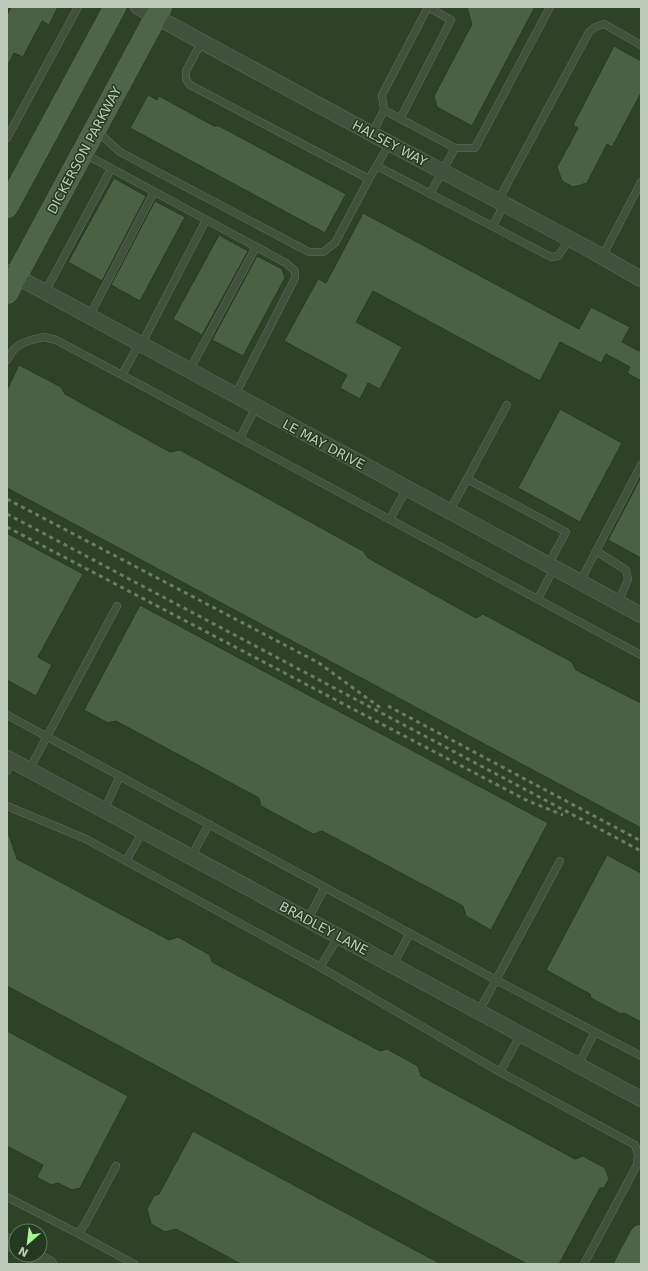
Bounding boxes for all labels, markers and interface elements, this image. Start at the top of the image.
street label: DICKERSON PARKWAY [44,84,124,216]
street label: HALSEY WAY [350,117,430,169]
street label: LE MAY DRIVE [280,417,367,472]
street label: BRADLEY LANE [277,899,371,958]
north arrow [8,1223,48,1263]
text: N [16,1243,31,1259]

